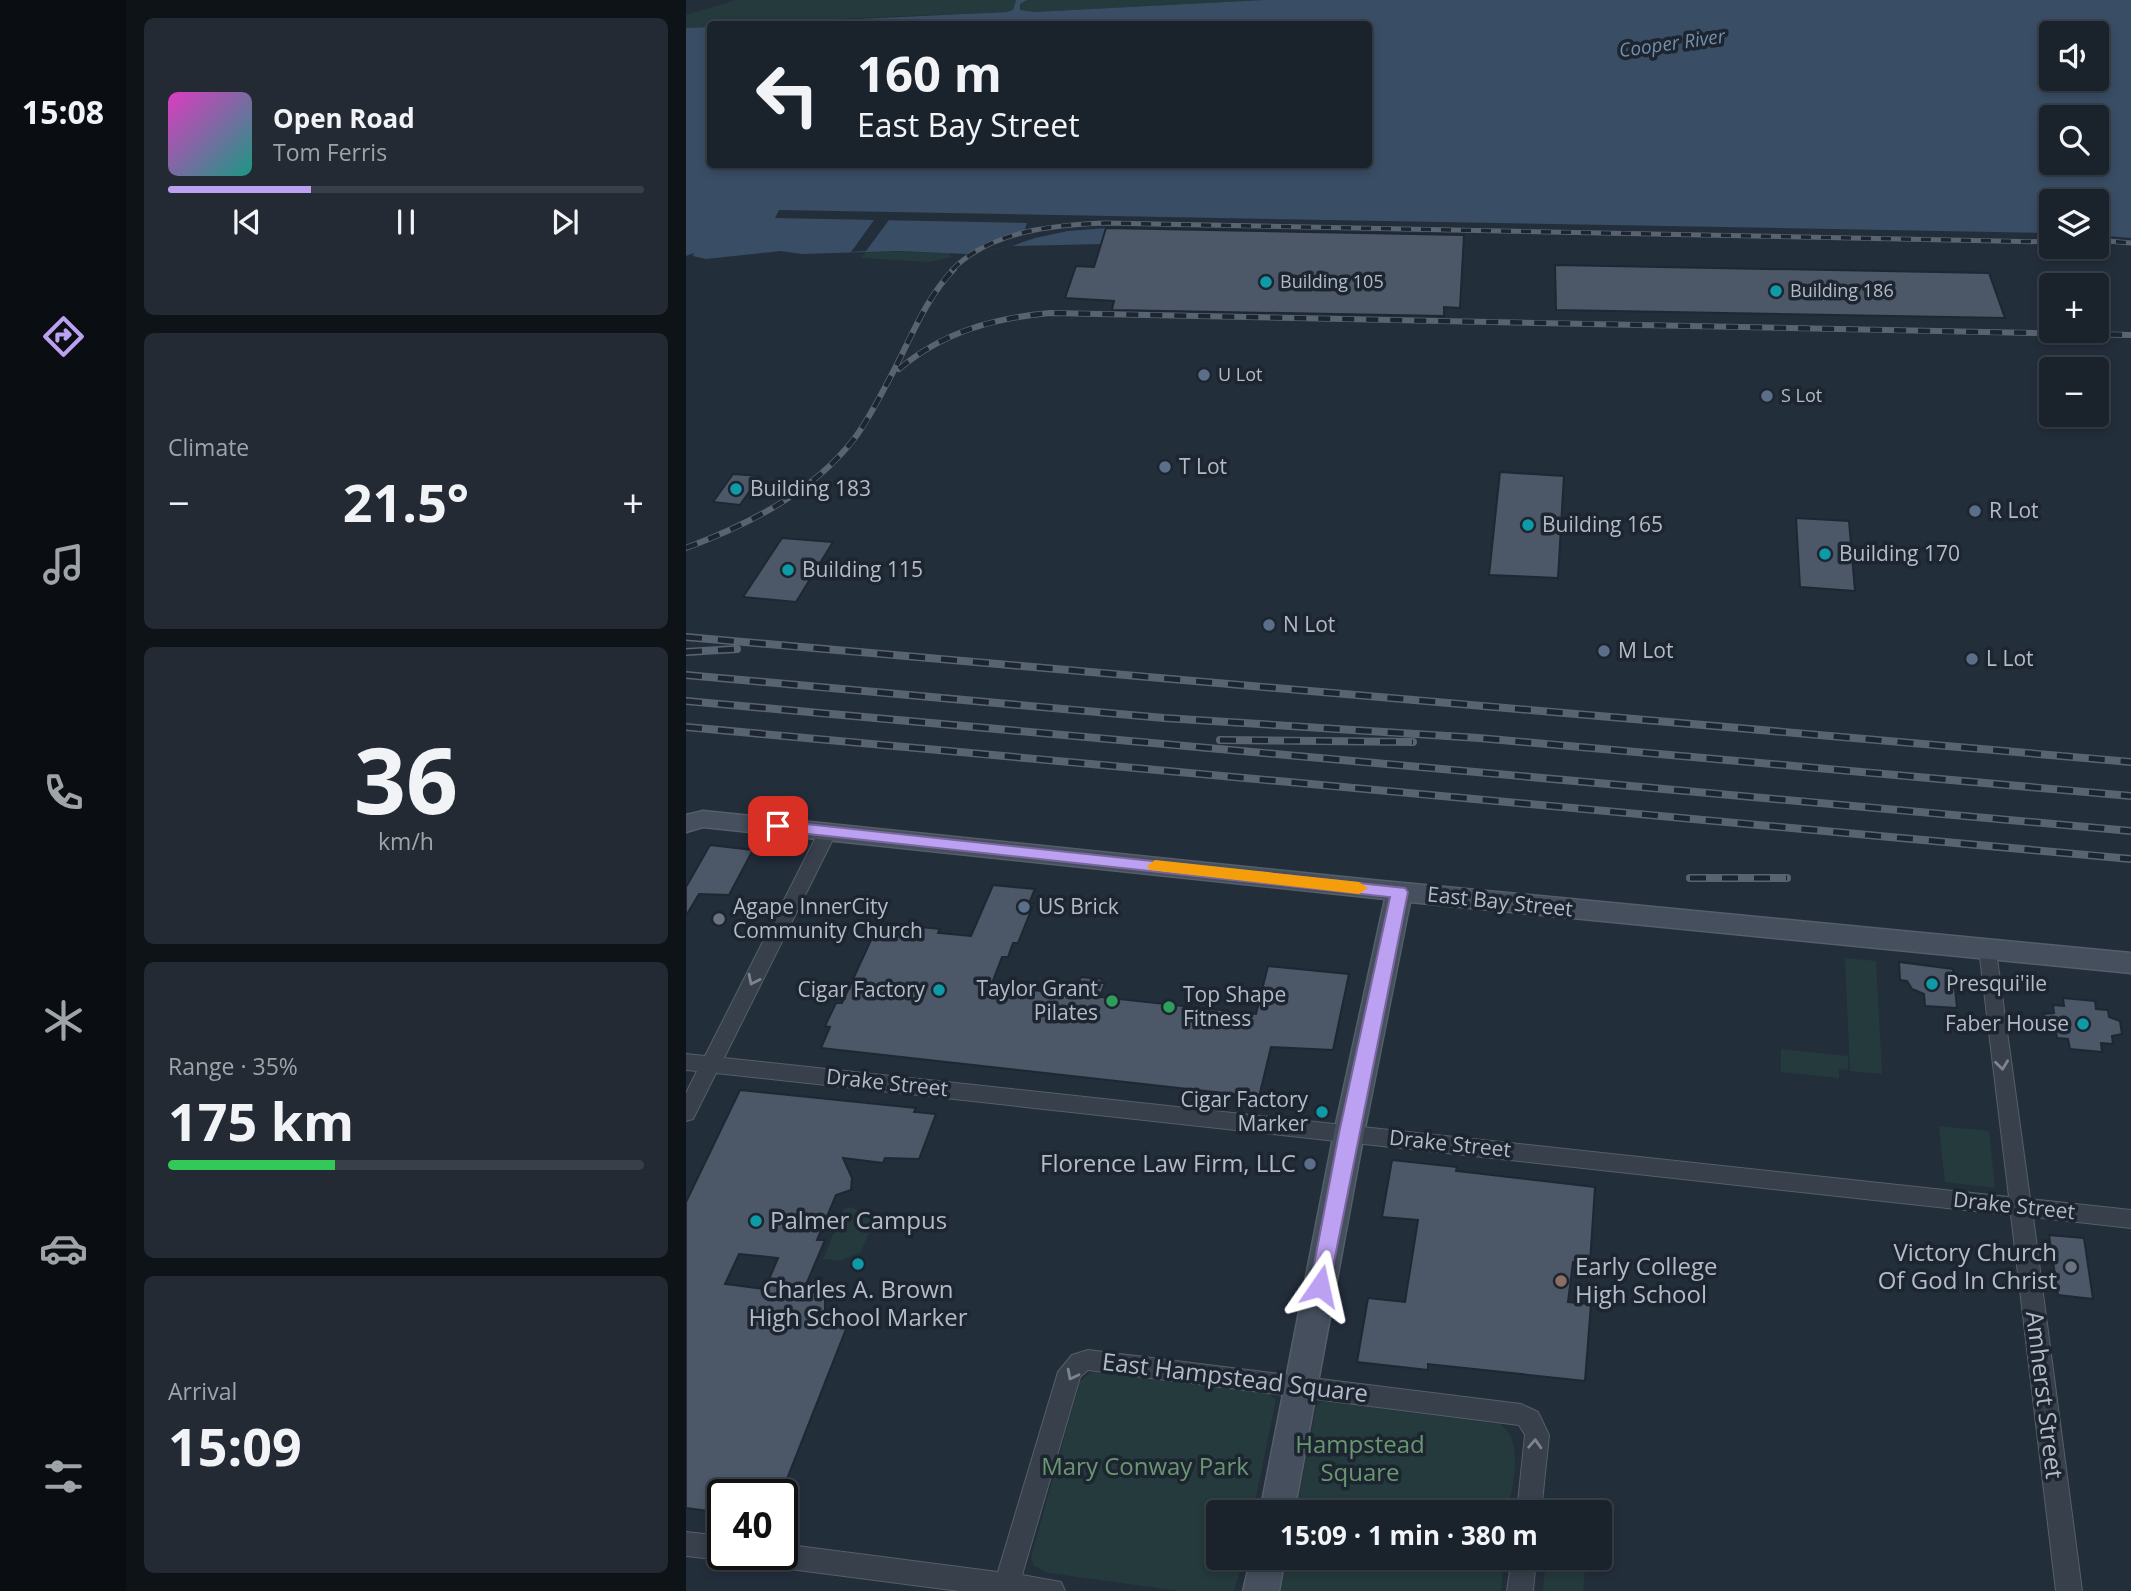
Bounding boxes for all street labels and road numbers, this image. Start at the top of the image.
street label: East Bay Street [1426,879,1574,923]
street label: Drake Street [825,1062,949,1102]
street label: Drake Street [1388,1123,1512,1163]
street label: Drake Street [1952,1185,2076,1225]
street label: Amherst Street [2019,1309,2072,1481]
street label: East Hampstead Square [1100,1344,1370,1409]

